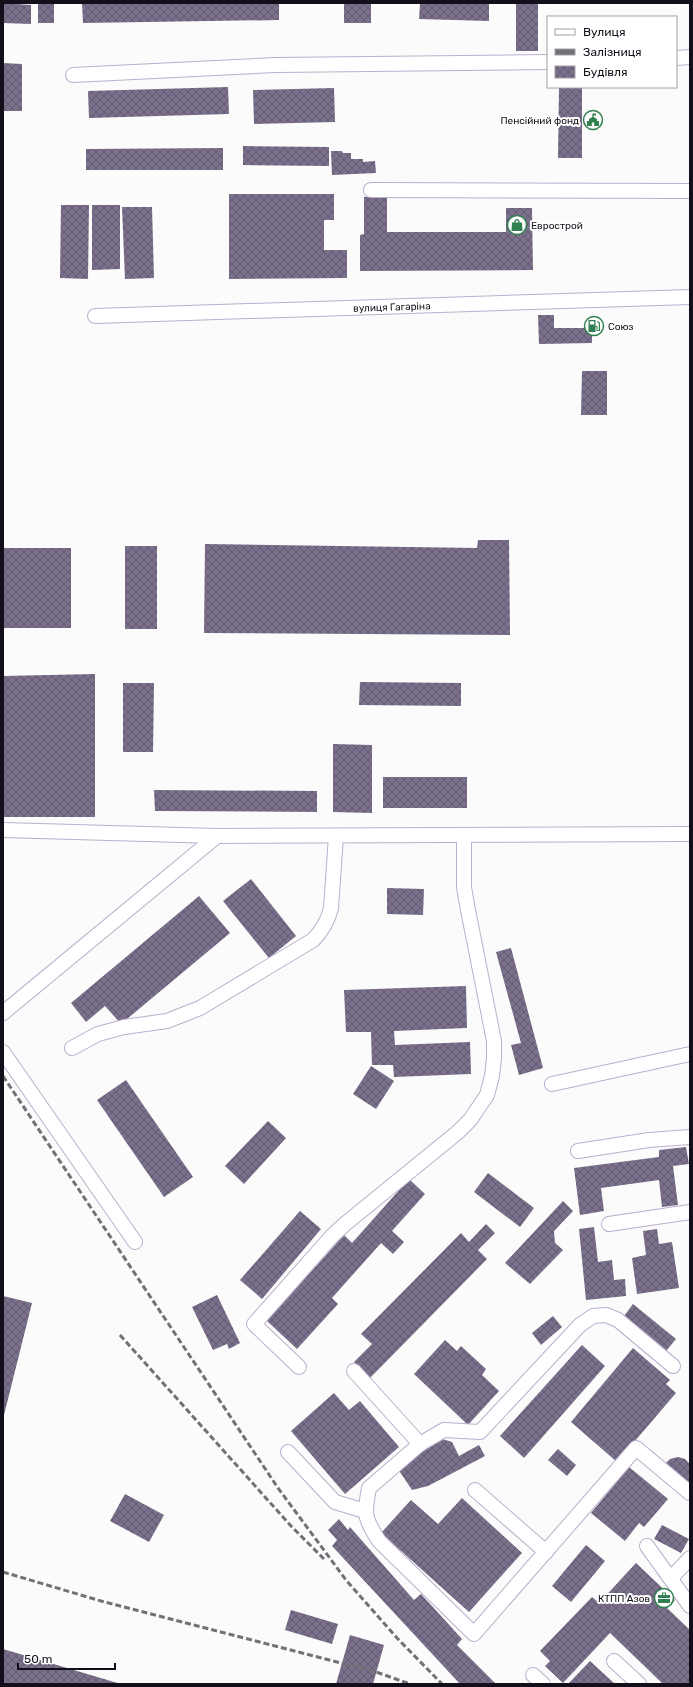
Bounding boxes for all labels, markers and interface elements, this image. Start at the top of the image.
legend [547,16,677,88]
text: Вулиця [583,25,625,39]
text: Залізниця [583,45,642,59]
text: Будівля [583,65,628,79]
public building icon: Пенсійний фонд [582,109,604,131]
place label: Пенсійний фонд [500,115,579,127]
shop icon: Еврострой [506,214,528,236]
place label: Еврострой [531,220,583,232]
street label: вулиця Гагаріна [353,300,431,315]
fuel station icon: Союз [583,315,605,337]
place label: Союз [608,321,633,333]
office icon: КТПП Азов [653,1587,675,1609]
place label: КТПП Азов [598,1593,650,1605]
scale bar [18,1645,115,1671]
text: 50 m [24,1652,52,1666]

